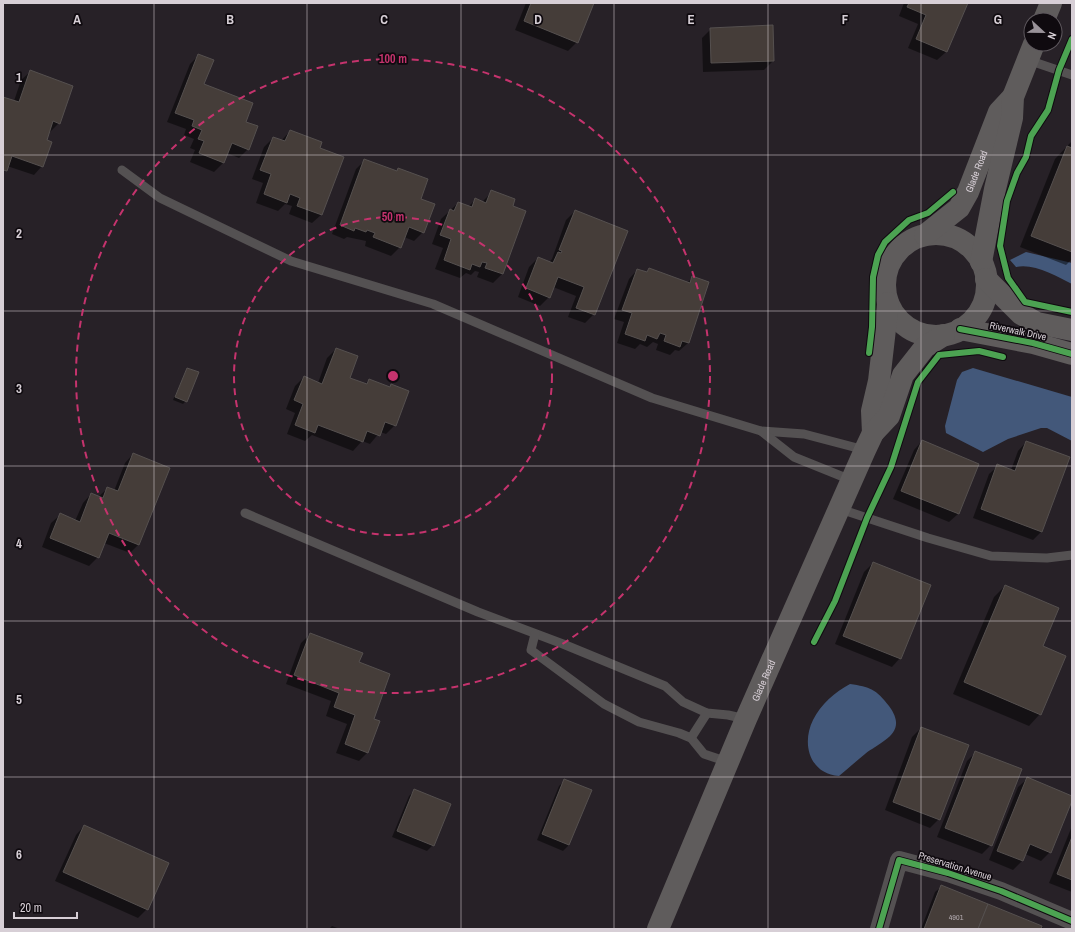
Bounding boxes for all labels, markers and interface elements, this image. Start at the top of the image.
text: A [73,11,81,28]
text: B [226,11,234,28]
text: C [380,11,388,28]
text: D [534,11,542,28]
text: E [687,11,695,28]
text: F [842,11,849,28]
text: G [994,11,1002,28]
north arrow [1023,12,1063,52]
text: N [1045,30,1060,41]
text: 100 m [379,51,407,67]
text: 1 [16,69,22,86]
street label: Glade Road [962,149,990,194]
text: 50 m [382,209,404,225]
text: 2 [16,225,22,242]
street label: Riverwalk Drive [988,319,1048,343]
centre of rings [386,369,400,383]
text: 3 [16,380,22,397]
text: 4 [16,535,22,552]
street label: Glade Road [748,658,778,703]
text: 5 [16,691,22,708]
text: 6 [16,846,22,863]
street label: Preservation Avenue [917,849,994,883]
scale bar [14,894,77,920]
text: 20 m [20,900,42,916]
house number: 4901 [949,912,964,922]

